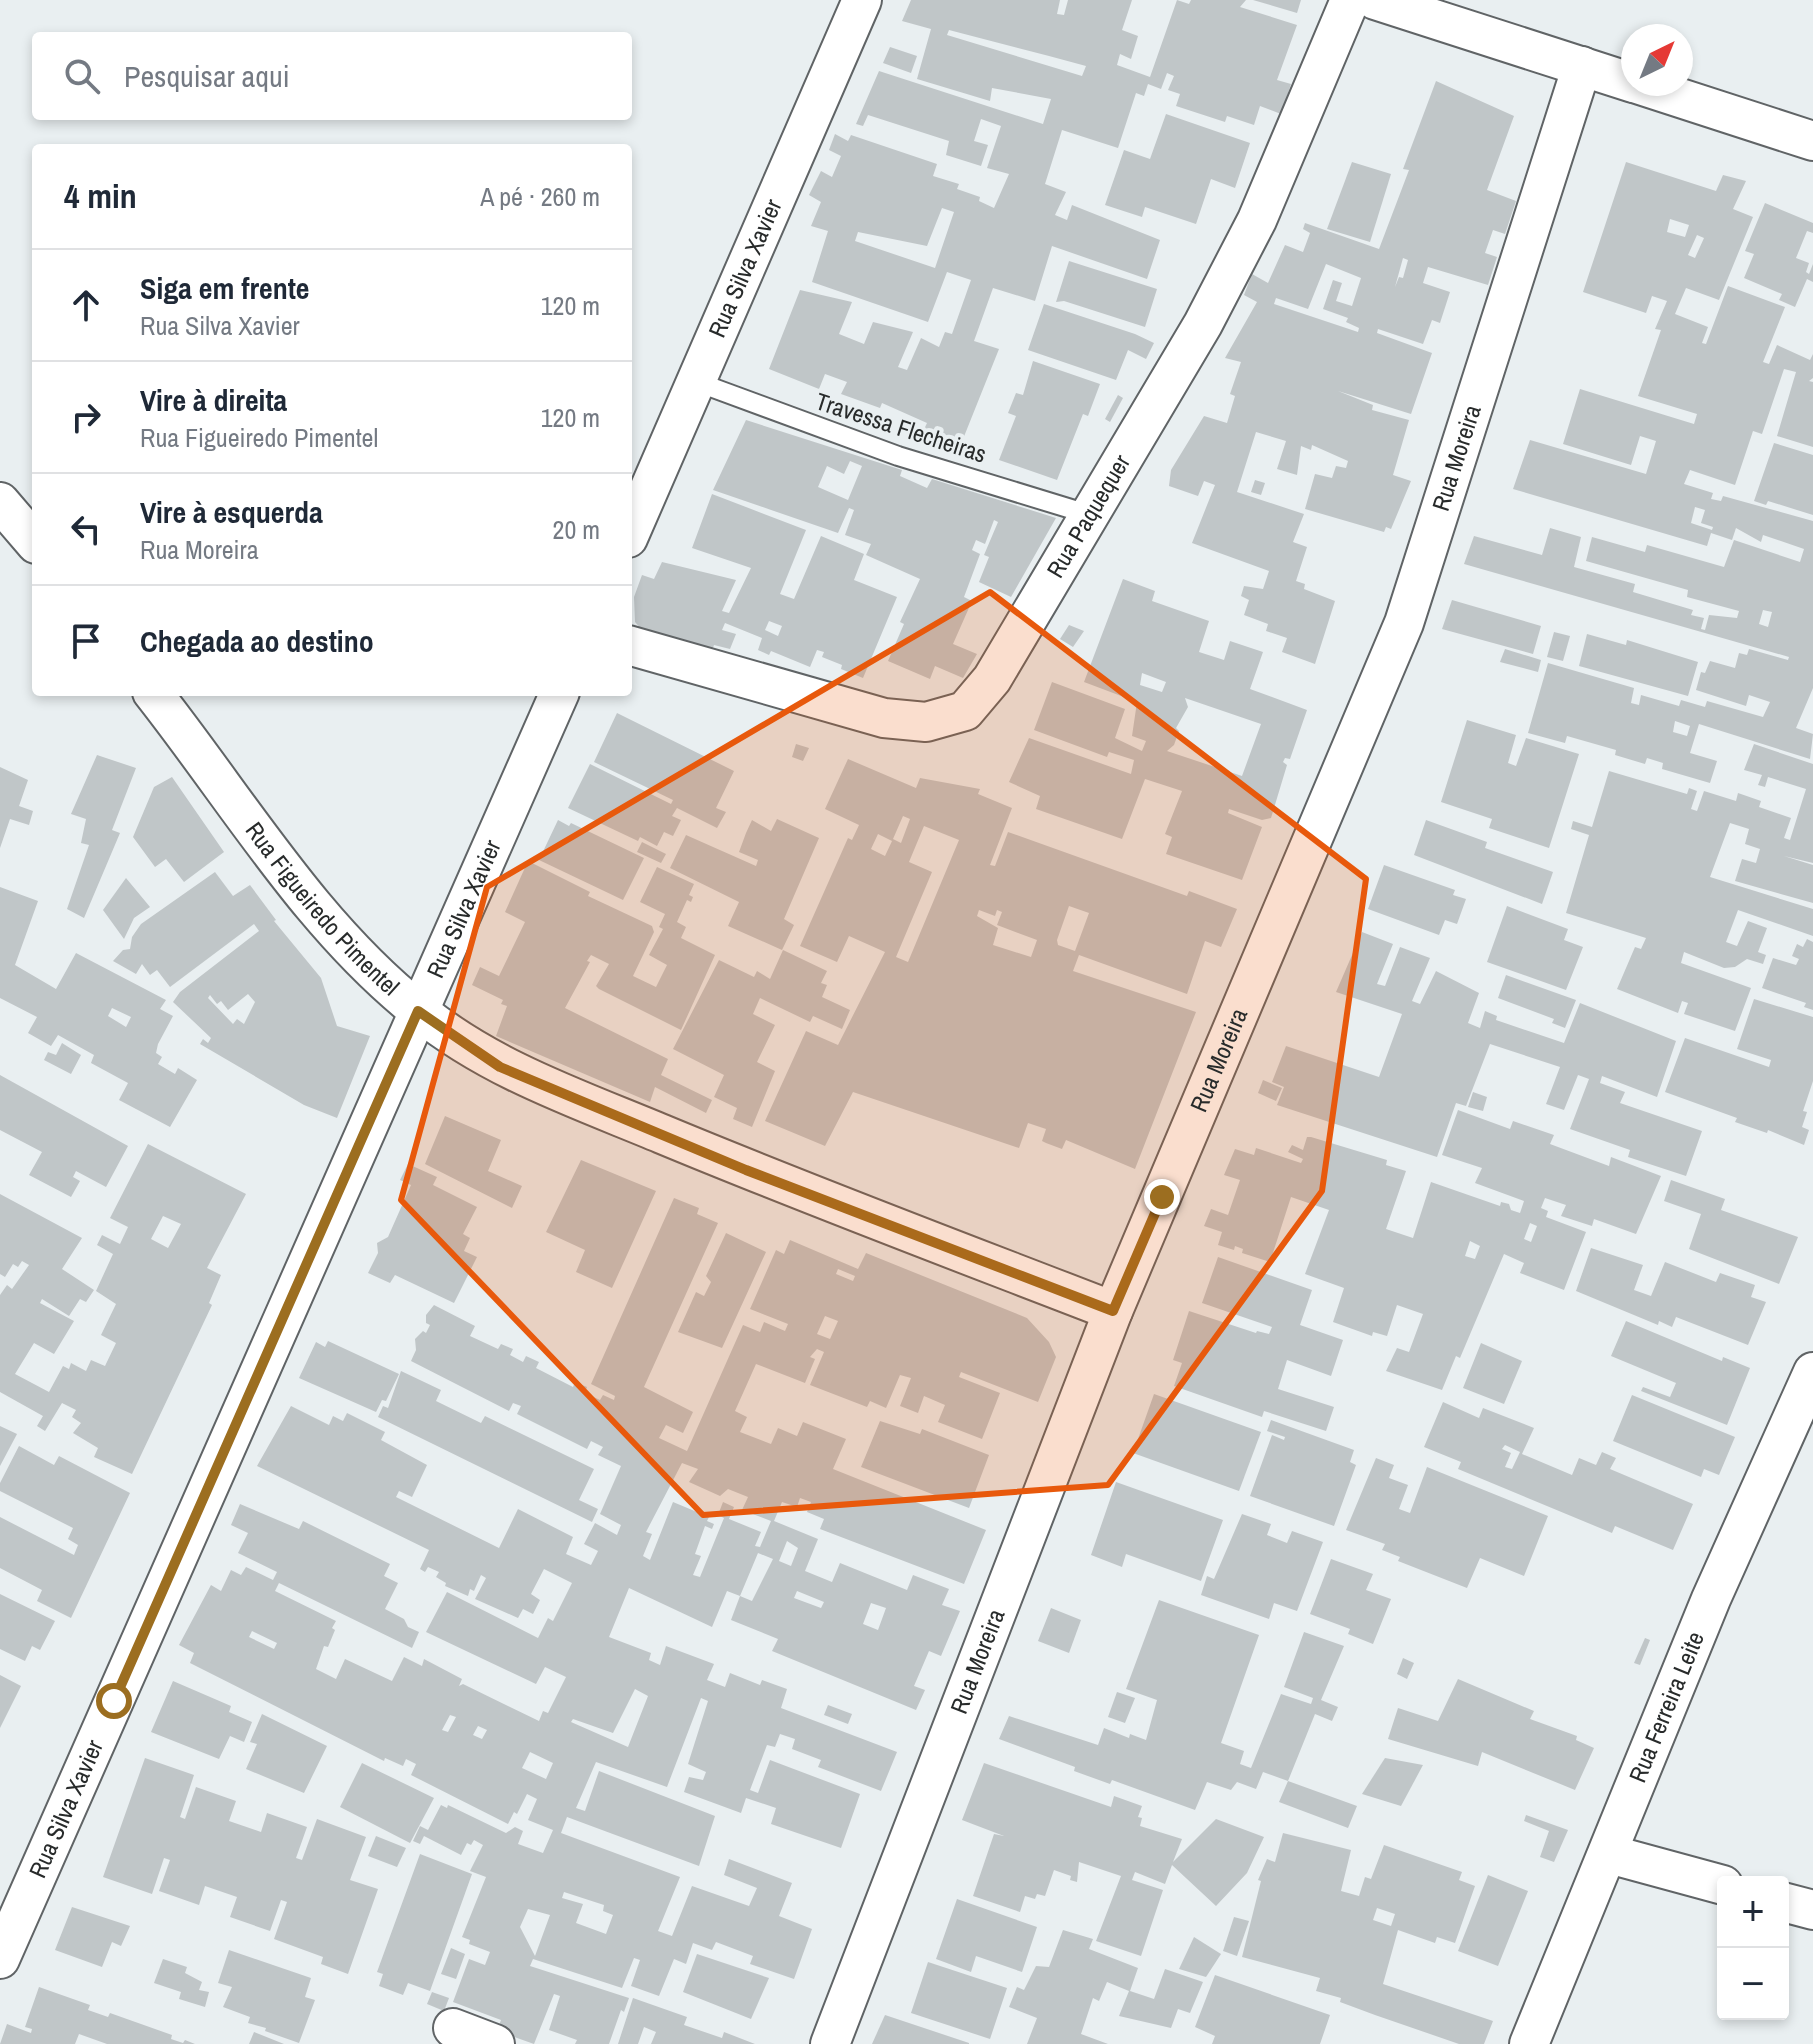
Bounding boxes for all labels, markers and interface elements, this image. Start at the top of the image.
north arrow [1621,24,1693,96]
search box [32,32,632,120]
icon: search [60,54,104,98]
text: Pesquisar aqui [124,56,289,96]
text: 4 min [64,173,137,219]
text: A pé · 260 m [480,179,600,214]
street label: Rua Silva Xavier [700,194,789,342]
text: Siga em frente [140,268,310,308]
icon: ahead [64,283,108,327]
text: 120 m [541,288,600,323]
text: Rua Silva Xavier [140,308,300,343]
text: Vire à direita [140,380,287,420]
street label: Travessa Flecheiras [812,384,991,470]
icon: right [64,395,108,439]
text: 120 m [541,400,600,435]
street label: Rua Moreira [1424,401,1488,515]
text: Rua Figueiredo Pimentel [140,420,378,455]
street label: Rua Paquequer [1039,448,1137,583]
text: Vire à esquerda [140,492,323,532]
icon: left [64,507,108,551]
text: 20 m [553,512,600,547]
text: Rua Moreira [140,532,258,567]
icon: arrive [64,619,108,663]
text: Chegada ao destino [140,621,374,661]
street label: Rua Figueiredo Pimentel [239,815,406,1002]
street label: Rua Silva Xavier [419,834,508,983]
street label: Rua Moreira [1182,1003,1254,1117]
route end [1144,1179,1180,1215]
street label: Rua Moreira [942,1604,1011,1718]
street label: Rua Ferreira Leite [1621,1627,1711,1787]
route start [96,1683,132,1719]
street label: Rua Silva Xavier [21,1734,110,1883]
map controls [1717,1876,1789,2020]
button: + [1717,1876,1789,1948]
button: − [1717,1948,1789,2020]

